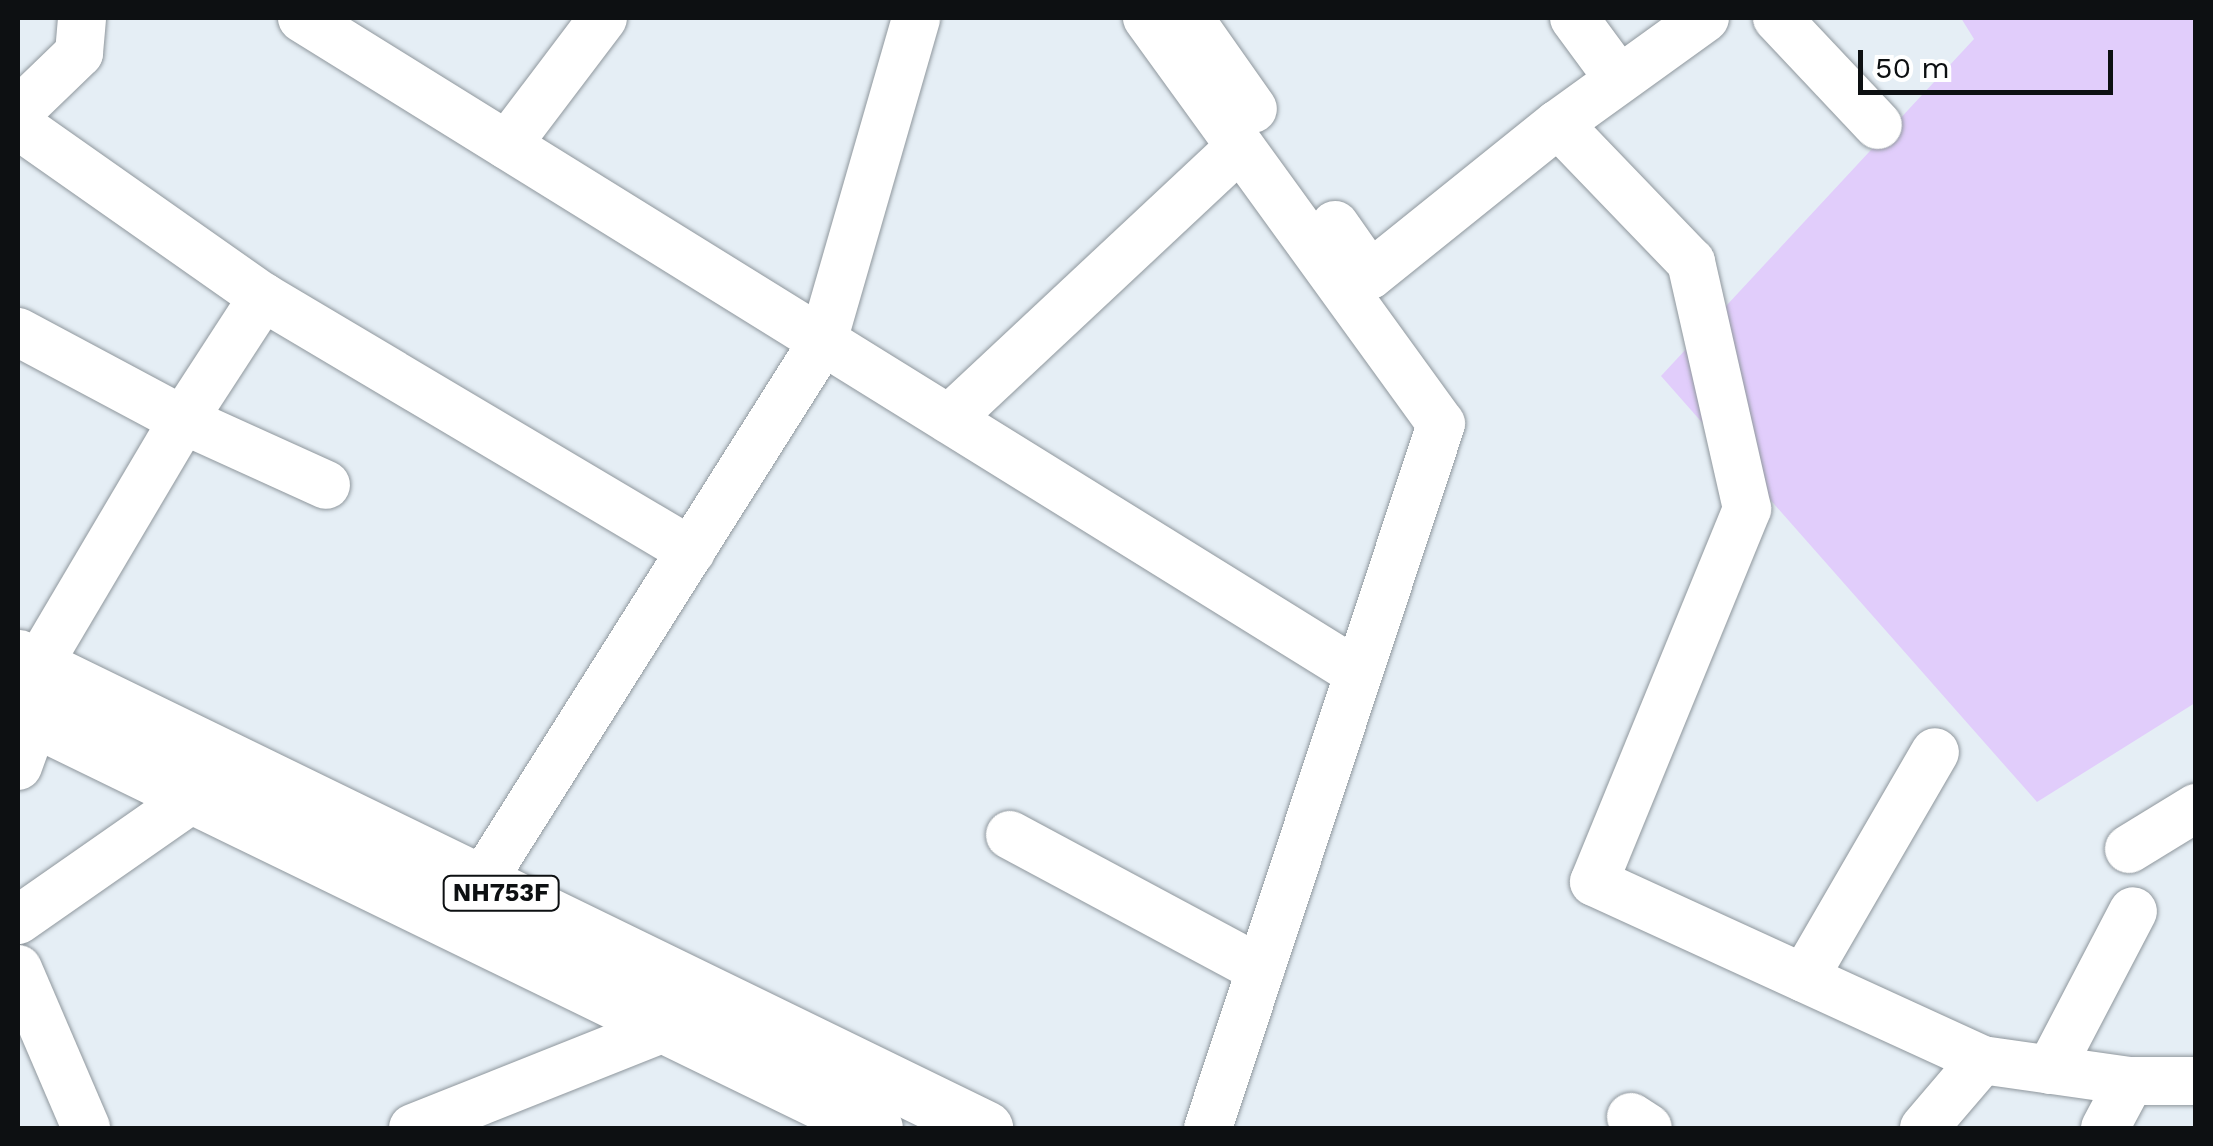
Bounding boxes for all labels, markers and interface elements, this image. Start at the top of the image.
scale bar [1863,30,2118,92]
text: 50 m [1875,50,1950,85]
road number: NH753F [441,873,561,913]

